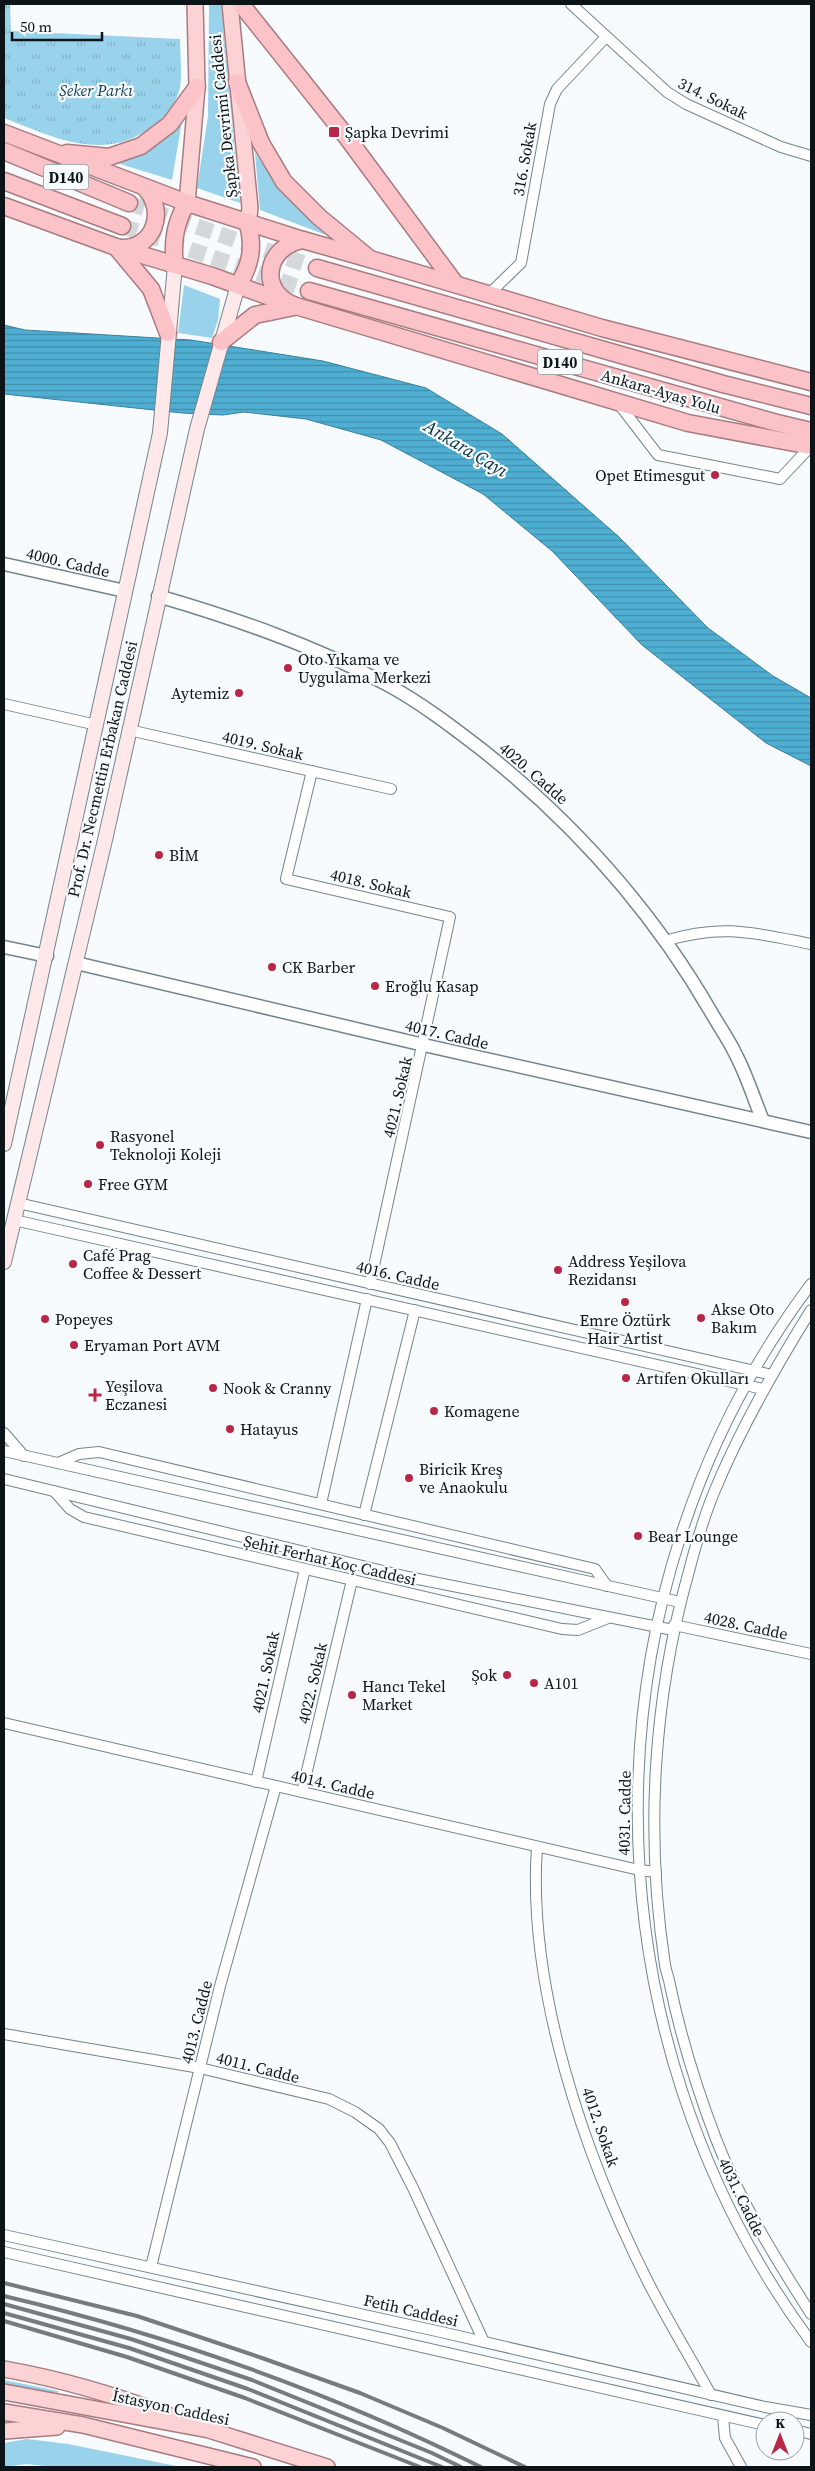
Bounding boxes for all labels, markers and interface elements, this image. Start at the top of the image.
scale bar [12,10,102,42]
text: 50 m [20,16,52,37]
street label: Şapka Devrimi Caddesi [203,33,243,199]
street label: 314. Sokak [674,72,752,124]
park label: Şeker Parkı [59,79,133,101]
street label: 316. Sokak [507,120,541,198]
place label: Şapka Devrimi [345,121,449,143]
marker: Şapka Devrimi [327,125,341,139]
road number: D140 [44,164,88,190]
road number: D140 [538,350,582,374]
street label: Ankara-Ayaş Yolu [599,363,723,419]
water label: Ankara Çayı [419,413,513,483]
place label: Opet Etimesgut [595,464,706,486]
marker: Opet Etimesgut [709,469,721,481]
street label: 4000. Cadde [24,542,112,582]
street label: Prof. Dr. Necmettin Erbakan Caddesi [62,638,142,899]
place label: Oto Yıkama ve Uygulama Merkezi [298,648,431,688]
marker: Oto Yıkama ve Uygulama Merkezi [282,662,294,674]
place label: Aytemiz [171,682,229,704]
marker: Aytemiz [233,687,245,699]
street label: 4019. Sokak [220,725,306,765]
street label: 4020. Cadde [495,737,573,809]
place label: BİM [169,844,199,866]
marker: BİM [153,849,165,861]
street label: 4018. Sokak [328,863,414,903]
place label: CK Barber [282,956,356,978]
marker: CK Barber [266,961,278,973]
place label: Eroğlu Kasap [385,975,479,997]
marker: Eroğlu Kasap [369,980,381,992]
street label: 4017. Cadde [403,1014,491,1054]
street label: 4021. Sokak [377,1054,417,1140]
place label: Rasyonel Teknoloji Koleji [110,1125,221,1165]
marker: Rasyonel Teknoloji Koleji [94,1139,106,1151]
place label: Free GYM [98,1173,168,1195]
marker: Free GYM [82,1178,94,1190]
place label: Café Prag Coffee & Dessert [83,1244,202,1284]
place label: Address Yeşilova Rezidansı [568,1250,687,1290]
street label: 4016. Cadde [354,1255,442,1295]
marker: Café Prag Coffee & Dessert [67,1258,79,1270]
marker: Address Yeşilova Rezidansı [552,1264,564,1276]
marker: Emre Öztürk Hair Artist [619,1296,631,1308]
place label: Akse Oto Bakım [711,1298,775,1338]
place label: Popeyes [55,1308,113,1330]
place label: Emre Öztürk Hair Artist [579,1309,671,1349]
marker: Akse Oto Bakım [695,1312,707,1324]
marker: Popeyes [39,1313,51,1325]
place label: Eryaman Port AVM [84,1334,220,1356]
marker: Eryaman Port AVM [68,1339,80,1351]
place label: Artıfen Okulları [636,1367,749,1389]
marker: Artıfen Okulları [620,1372,632,1384]
place label: Yeşilova Eczanesi [105,1375,168,1415]
place label: Nook & Cranny [223,1377,332,1399]
marker: Nook & Cranny [207,1382,219,1394]
marker: Yeşilova Eczanesi [89,1389,101,1401]
place label: Komagene [444,1400,520,1422]
marker: Komagene [428,1405,440,1417]
place label: Hatayus [240,1418,298,1440]
marker: Hatayus [224,1423,236,1435]
place label: Biricik Kreş ve Anaokulu [419,1458,508,1498]
marker: Biricik Kreş ve Anaokulu [403,1472,415,1484]
place label: Bear Lounge [648,1525,738,1547]
street label: Şehit Ferhat Koç Caddesi [242,1529,419,1591]
marker: Bear Lounge [632,1530,644,1542]
street label: 4028. Cadde [702,1605,790,1645]
street label: 4021. Sokak [246,1629,284,1715]
street label: 4022. Sokak [292,1640,332,1726]
place label: Şok [471,1664,497,1686]
marker: Şok [501,1669,513,1681]
place label: A101 [544,1672,579,1694]
place label: Hancı Tekel Market [362,1675,446,1715]
marker: A101 [528,1677,540,1689]
marker: Hancı Tekel Market [346,1689,358,1701]
street label: 4014. Cadde [289,1764,377,1804]
street label: 4031. Cadde [612,1770,636,1856]
street label: 4013. Cadde [175,1978,217,2066]
street label: 4011. Cadde [214,2046,302,2088]
street label: 4012. Sokak [577,2084,625,2170]
street label: 4031. Cadde [713,2154,771,2240]
street label: Fetih Caddesi [362,2288,461,2332]
street label: İstasyon Caddesi [110,2384,232,2430]
north arrow [755,2411,805,2461]
text: K [775,2413,785,2433]

